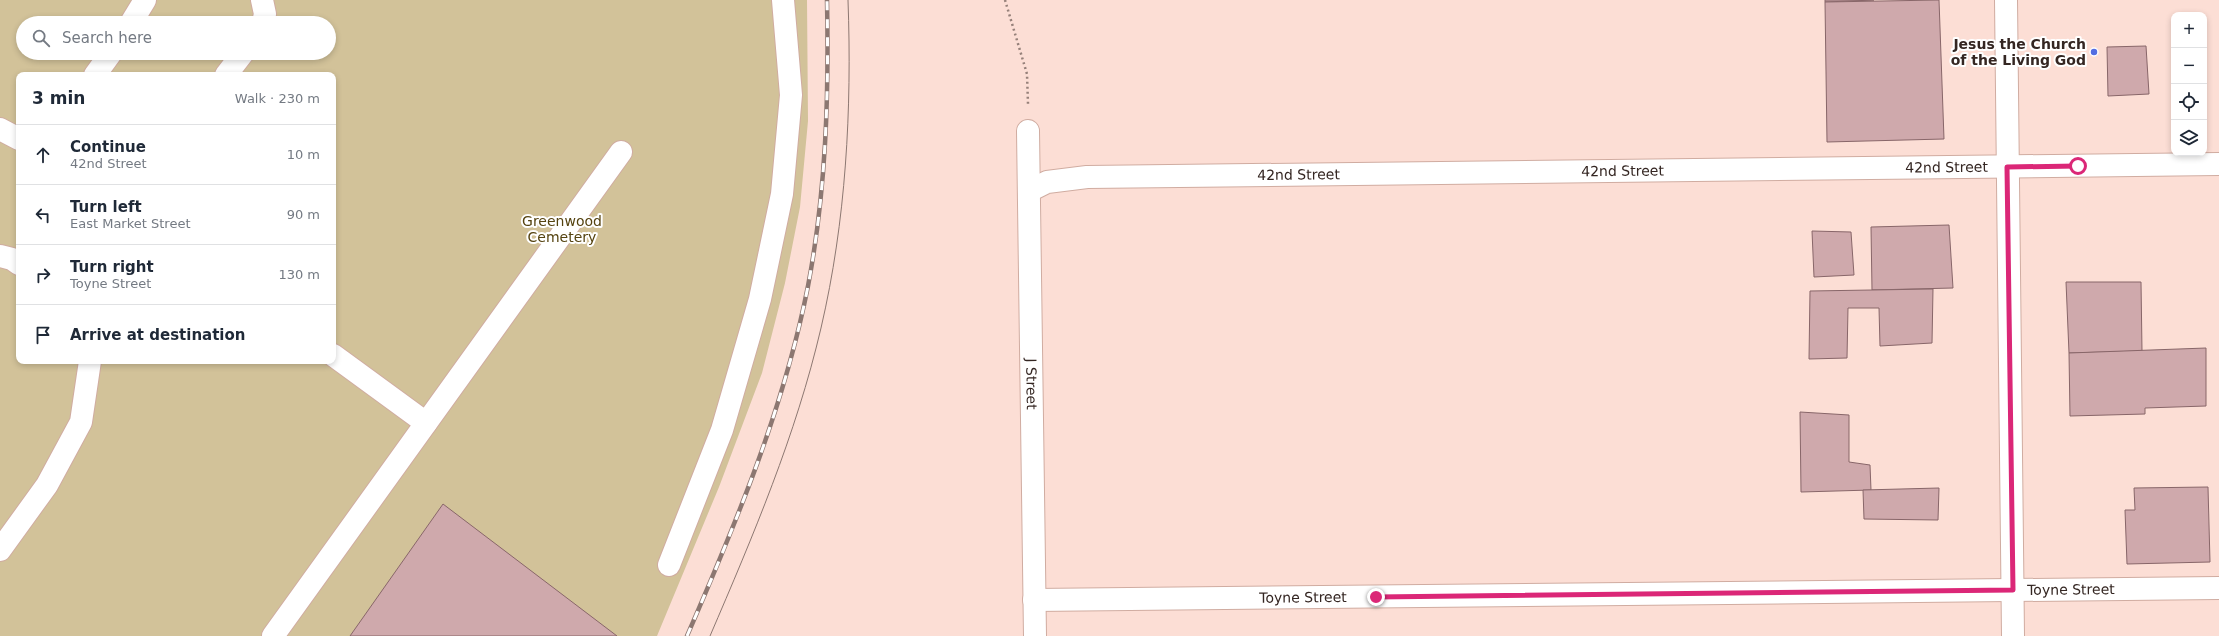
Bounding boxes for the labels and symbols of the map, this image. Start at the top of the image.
place label: Jesus the Church of the Living God [1951,36,2086,68]
marker: Jesus the Church of the Living God [2089,47,2099,57]
route start [2069,157,2087,175]
street label: 42nd Street [1905,159,1988,176]
street label: 42nd Street [1581,162,1664,179]
street label: 42nd Street [1257,166,1340,183]
park label: Greenwood Cemetery [522,213,602,245]
street label: J Street [1023,357,1040,410]
street label: Toyne Street [2026,581,2115,598]
route end [1367,588,1385,606]
street label: Toyne Street [1258,589,1347,606]

